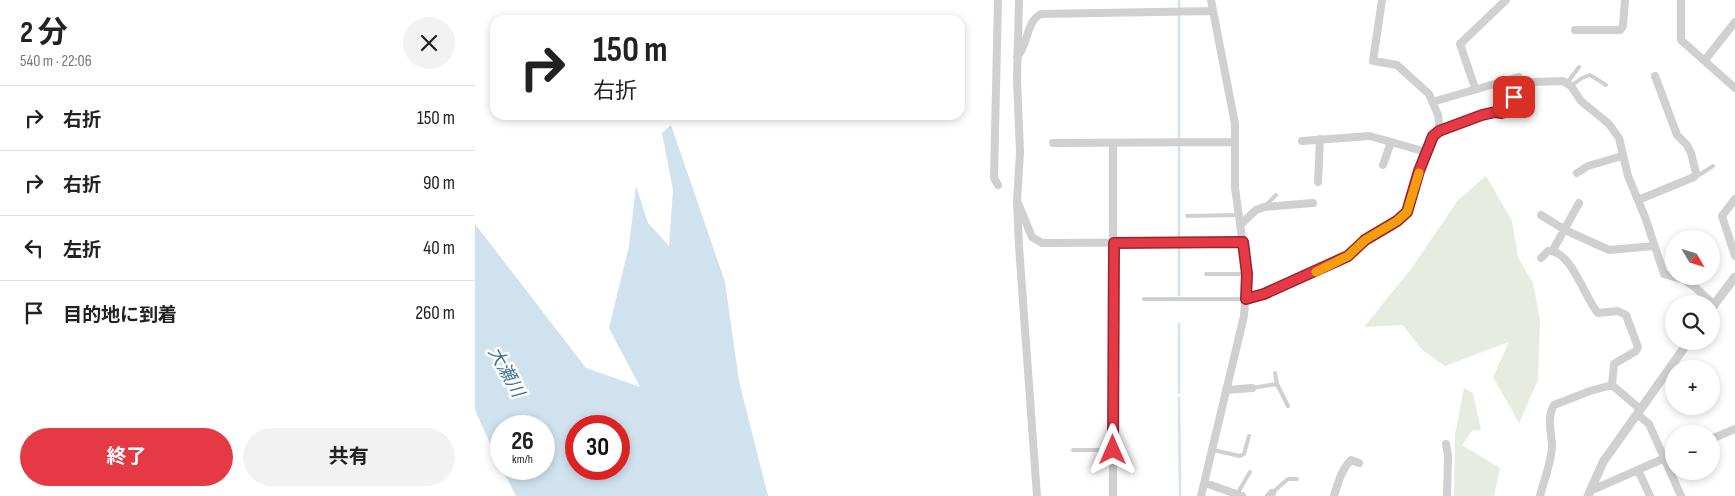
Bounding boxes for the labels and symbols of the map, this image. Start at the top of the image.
pin [1493,76,1535,118]
north arrow [1665,230,1720,285]
water label: 大瀬川 [484,343,529,402]
speed limit sign: 30 [565,415,630,480]
position arrow [1086,423,1138,475]

